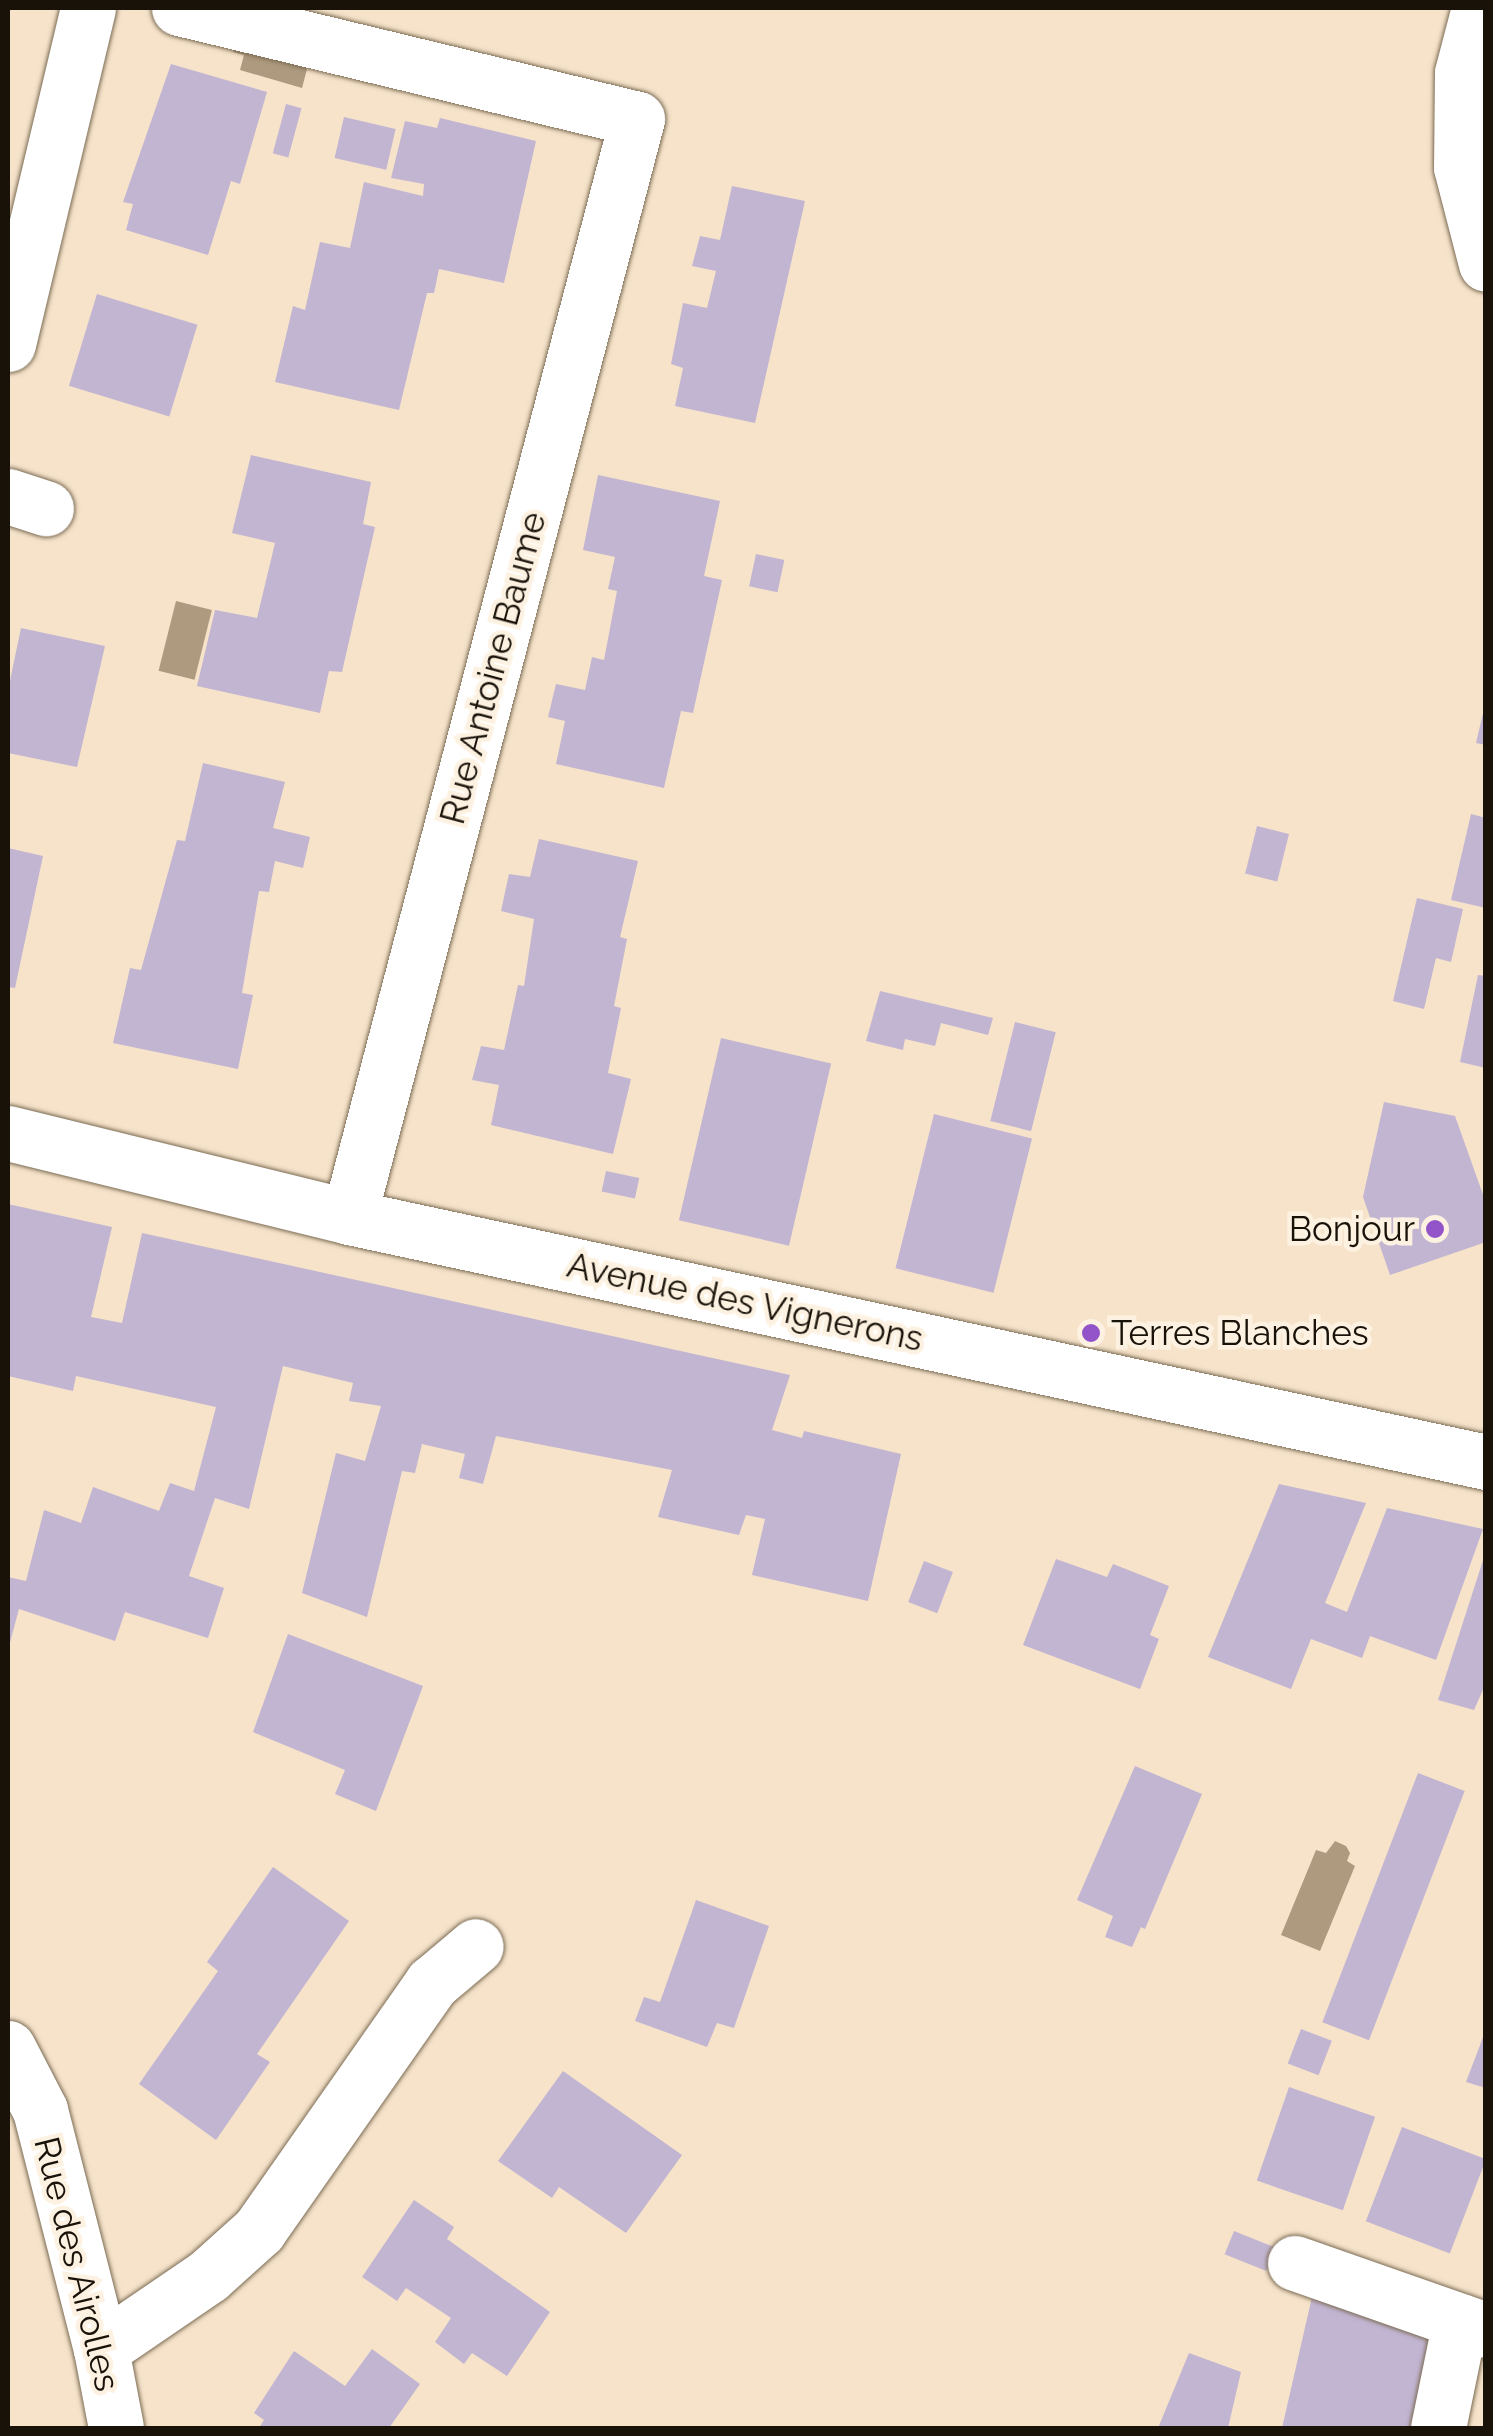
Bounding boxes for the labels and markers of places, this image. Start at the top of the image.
place label: Bonjour [1289,1208,1415,1250]
marker: Bonjour [1424,1218,1446,1240]
place label: Terres Blanches [1111,1312,1369,1354]
marker: Terres Blanches [1080,1322,1102,1344]

